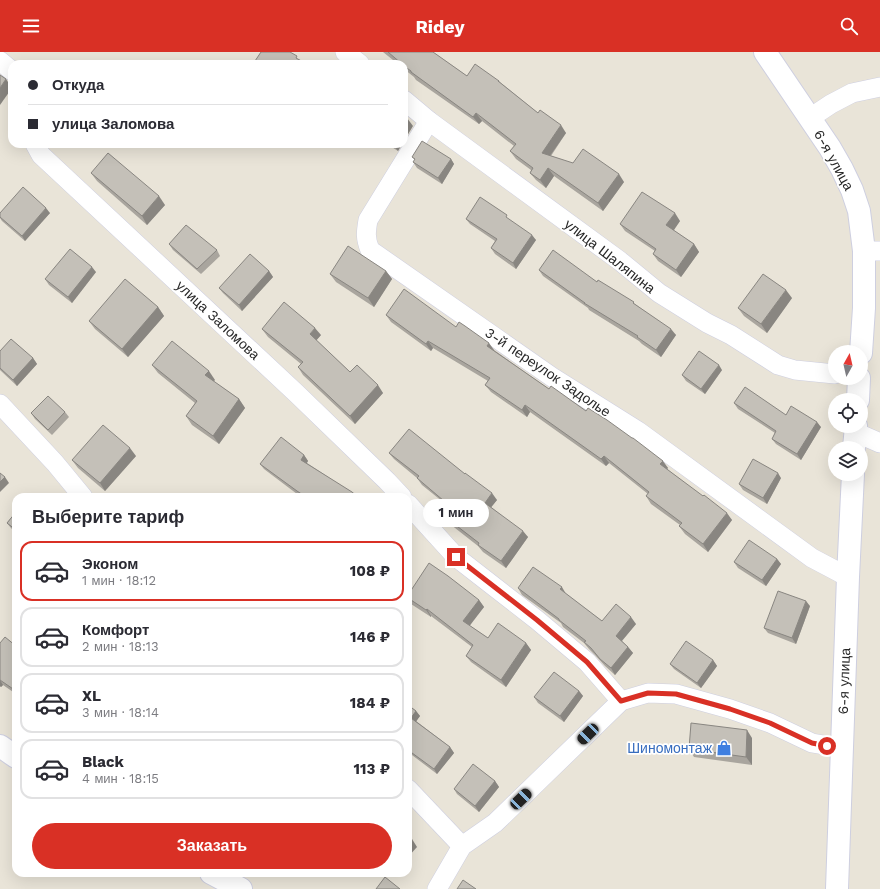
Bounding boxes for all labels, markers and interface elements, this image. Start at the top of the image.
icon: menu [20,15,42,37]
icon: search [838,15,860,37]
text: Ridey [415,16,465,37]
text: Откуда [52,76,104,94]
text: улица Заломова [52,115,174,133]
street label: 6-я улица [811,127,857,193]
street label: улица Шаляпина [562,216,659,296]
street label: улица Заломова [173,277,263,363]
street label: 3-й переулок Задолье [482,324,614,420]
north arrow [828,345,868,385]
map controls [828,345,868,481]
button: locate [828,393,868,433]
button: layers [828,441,868,481]
callout: 1 мин [423,499,489,527]
text: 1 мин [439,505,473,520]
text: Выберите тариф [32,506,184,527]
route end [447,548,465,566]
icon: car [34,553,70,589]
text: Эконом [82,555,138,573]
text: 108 ₽ [350,562,390,580]
text: 1 мин · 18:12 [82,573,156,588]
icon: car [34,619,70,655]
text: Комфорт [82,621,149,639]
text: 146 ₽ [350,628,390,646]
text: 2 мин · 18:13 [82,639,159,654]
street label: 6-я улица [835,647,853,715]
icon: car [34,685,70,721]
text: XL [82,687,101,705]
text: 184 ₽ [350,694,390,712]
text: 3 мин · 18:14 [82,705,159,720]
car [575,721,601,747]
route start [818,737,836,755]
shop icon: Шиномонтаж [715,739,733,757]
place label: Шиномонтаж [627,740,713,756]
icon: car [34,751,70,787]
text: Black [82,753,124,771]
text: 113 ₽ [354,760,390,778]
text: 4 мин · 18:15 [82,771,159,786]
car [508,786,534,812]
button: Заказать [32,823,392,869]

